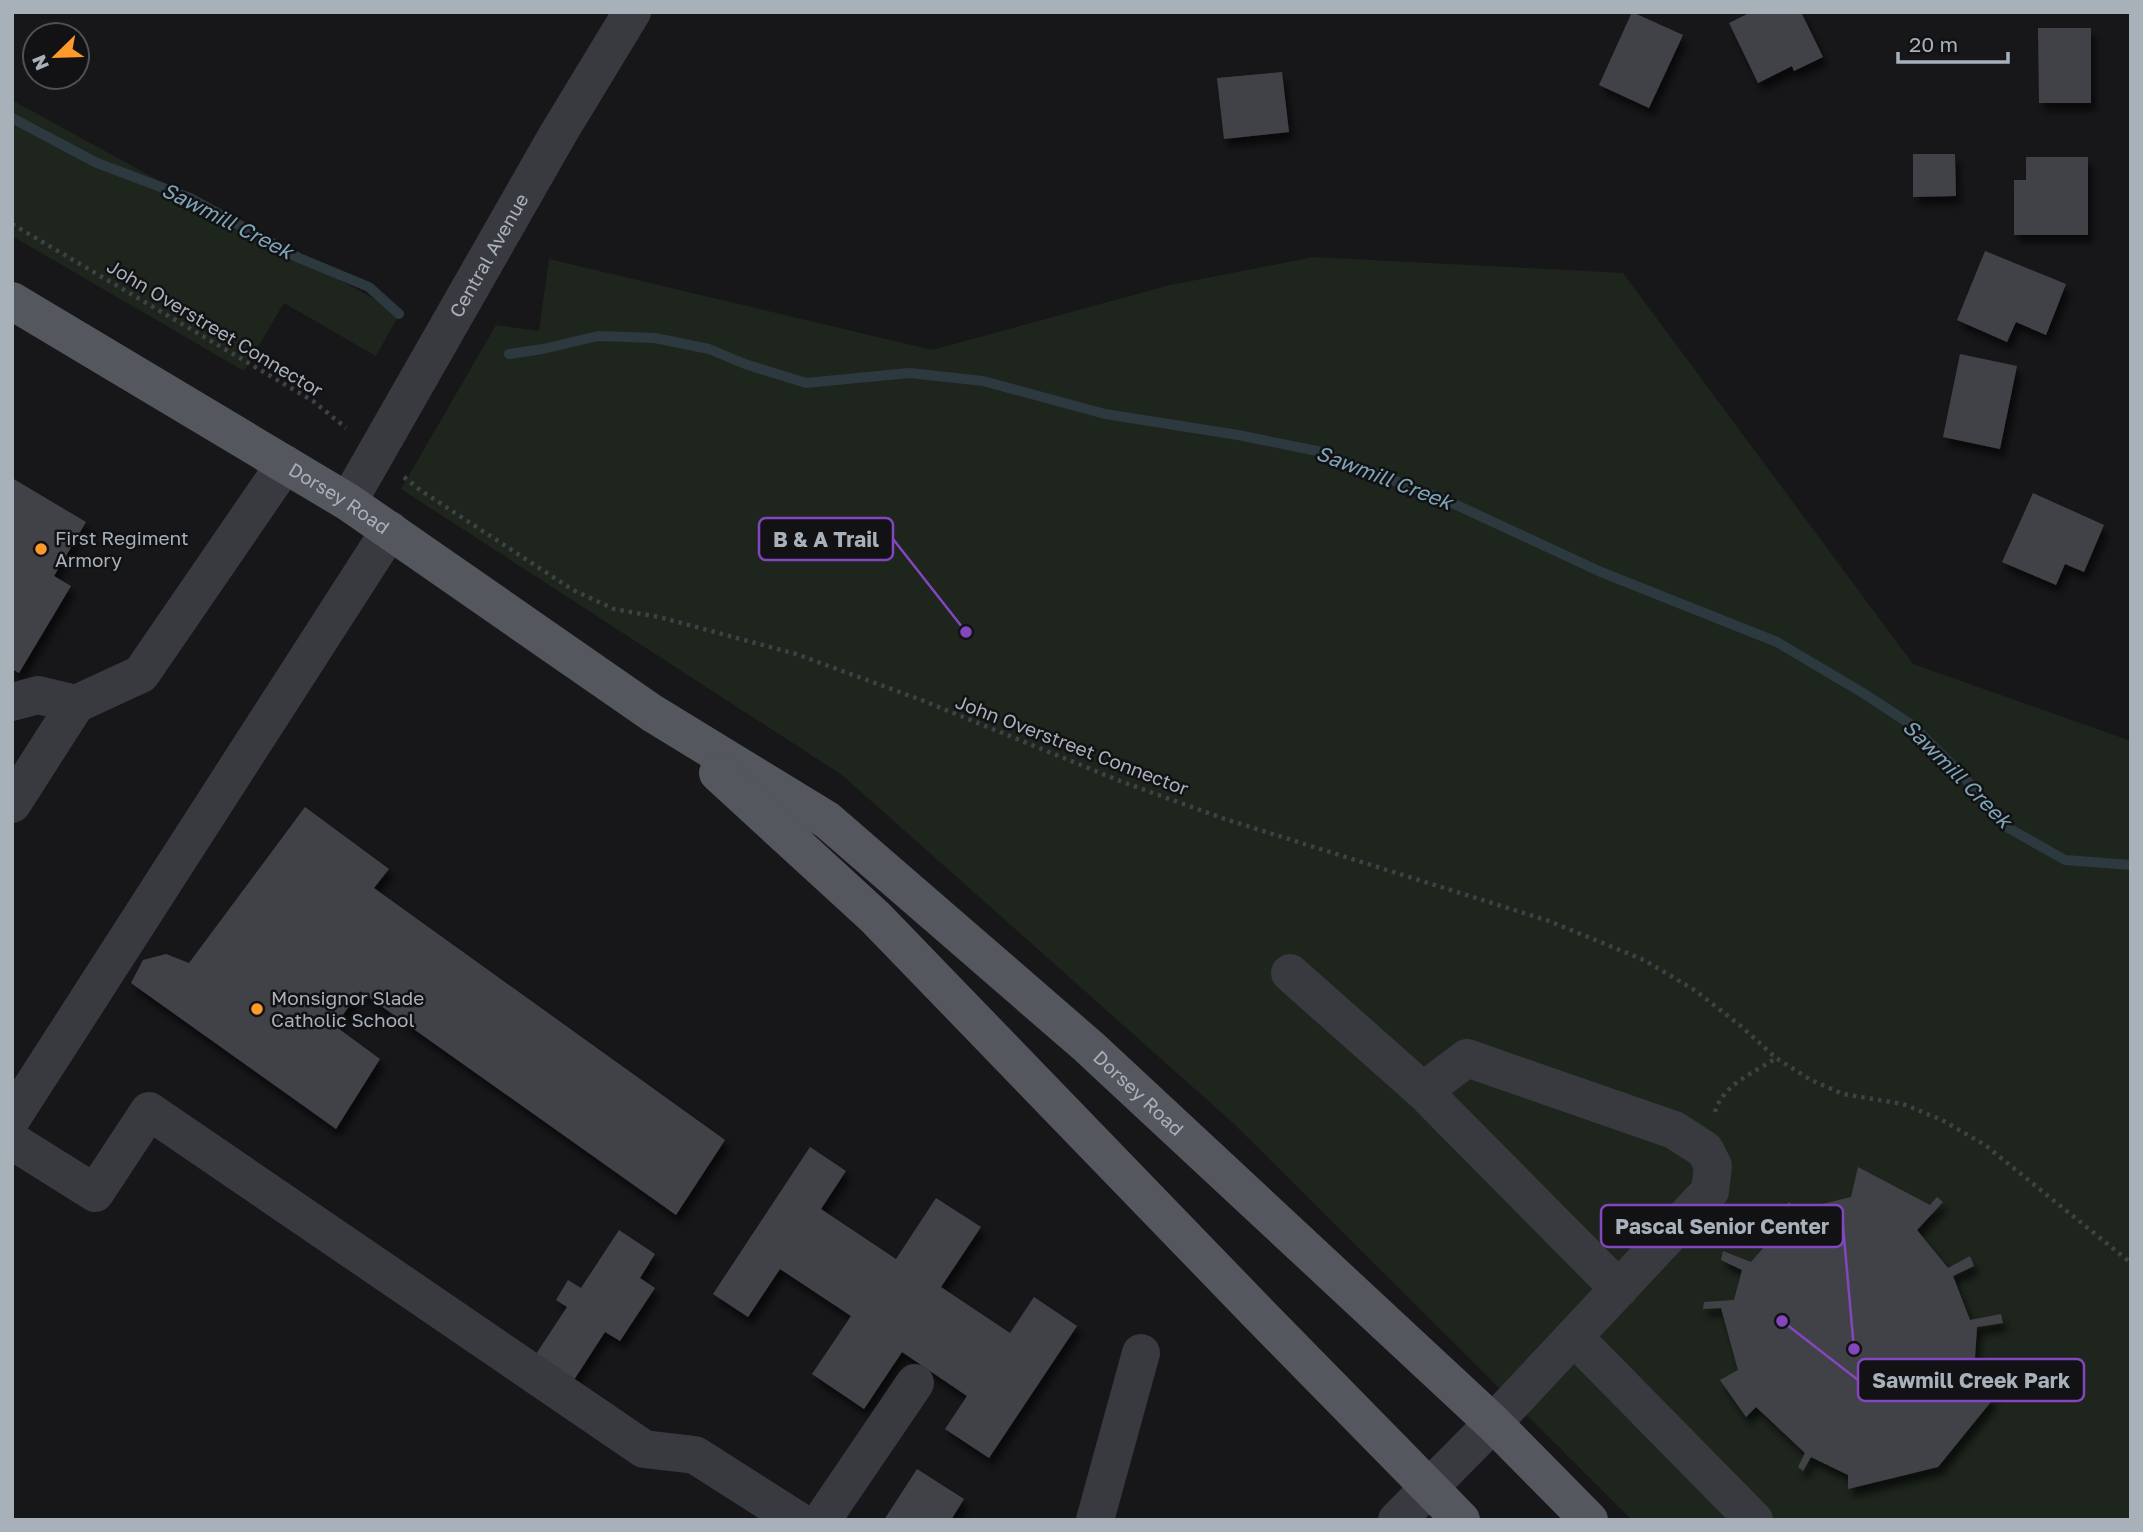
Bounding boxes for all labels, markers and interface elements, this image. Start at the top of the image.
north arrow [21,21,91,91]
scale bar [1898,21,2008,65]
text: 20 m [1909,31,1958,57]
text: N [26,52,53,74]
water label: Sawmill Creek [158,176,299,265]
street label: Central Avenue [444,189,533,321]
street label: John Overstreet Connector [103,254,328,401]
water label: Sawmill Creek [1313,439,1458,516]
street label: Dorsey Road [285,457,394,538]
callout: B & A Trail [759,518,893,560]
place label: First Regiment Armory [55,526,189,571]
text: B & A Trail [773,526,879,552]
marker: First Regiment Armory [33,541,49,557]
street label: John Overstreet Connector [952,689,1192,800]
water label: Sawmill Creek [1898,713,2019,835]
place label: Monsignor Slade Catholic School [271,986,424,1031]
marker: Monsignor Slade Catholic School [249,1001,265,1017]
street label: Dorsey Road [1089,1045,1189,1140]
callout: Pascal Senior Center [1601,1205,1843,1247]
text: Pascal Senior Center [1615,1213,1829,1239]
callout: Sawmill Creek Park [1858,1359,2084,1401]
text: Sawmill Creek Park [1872,1367,2070,1393]

